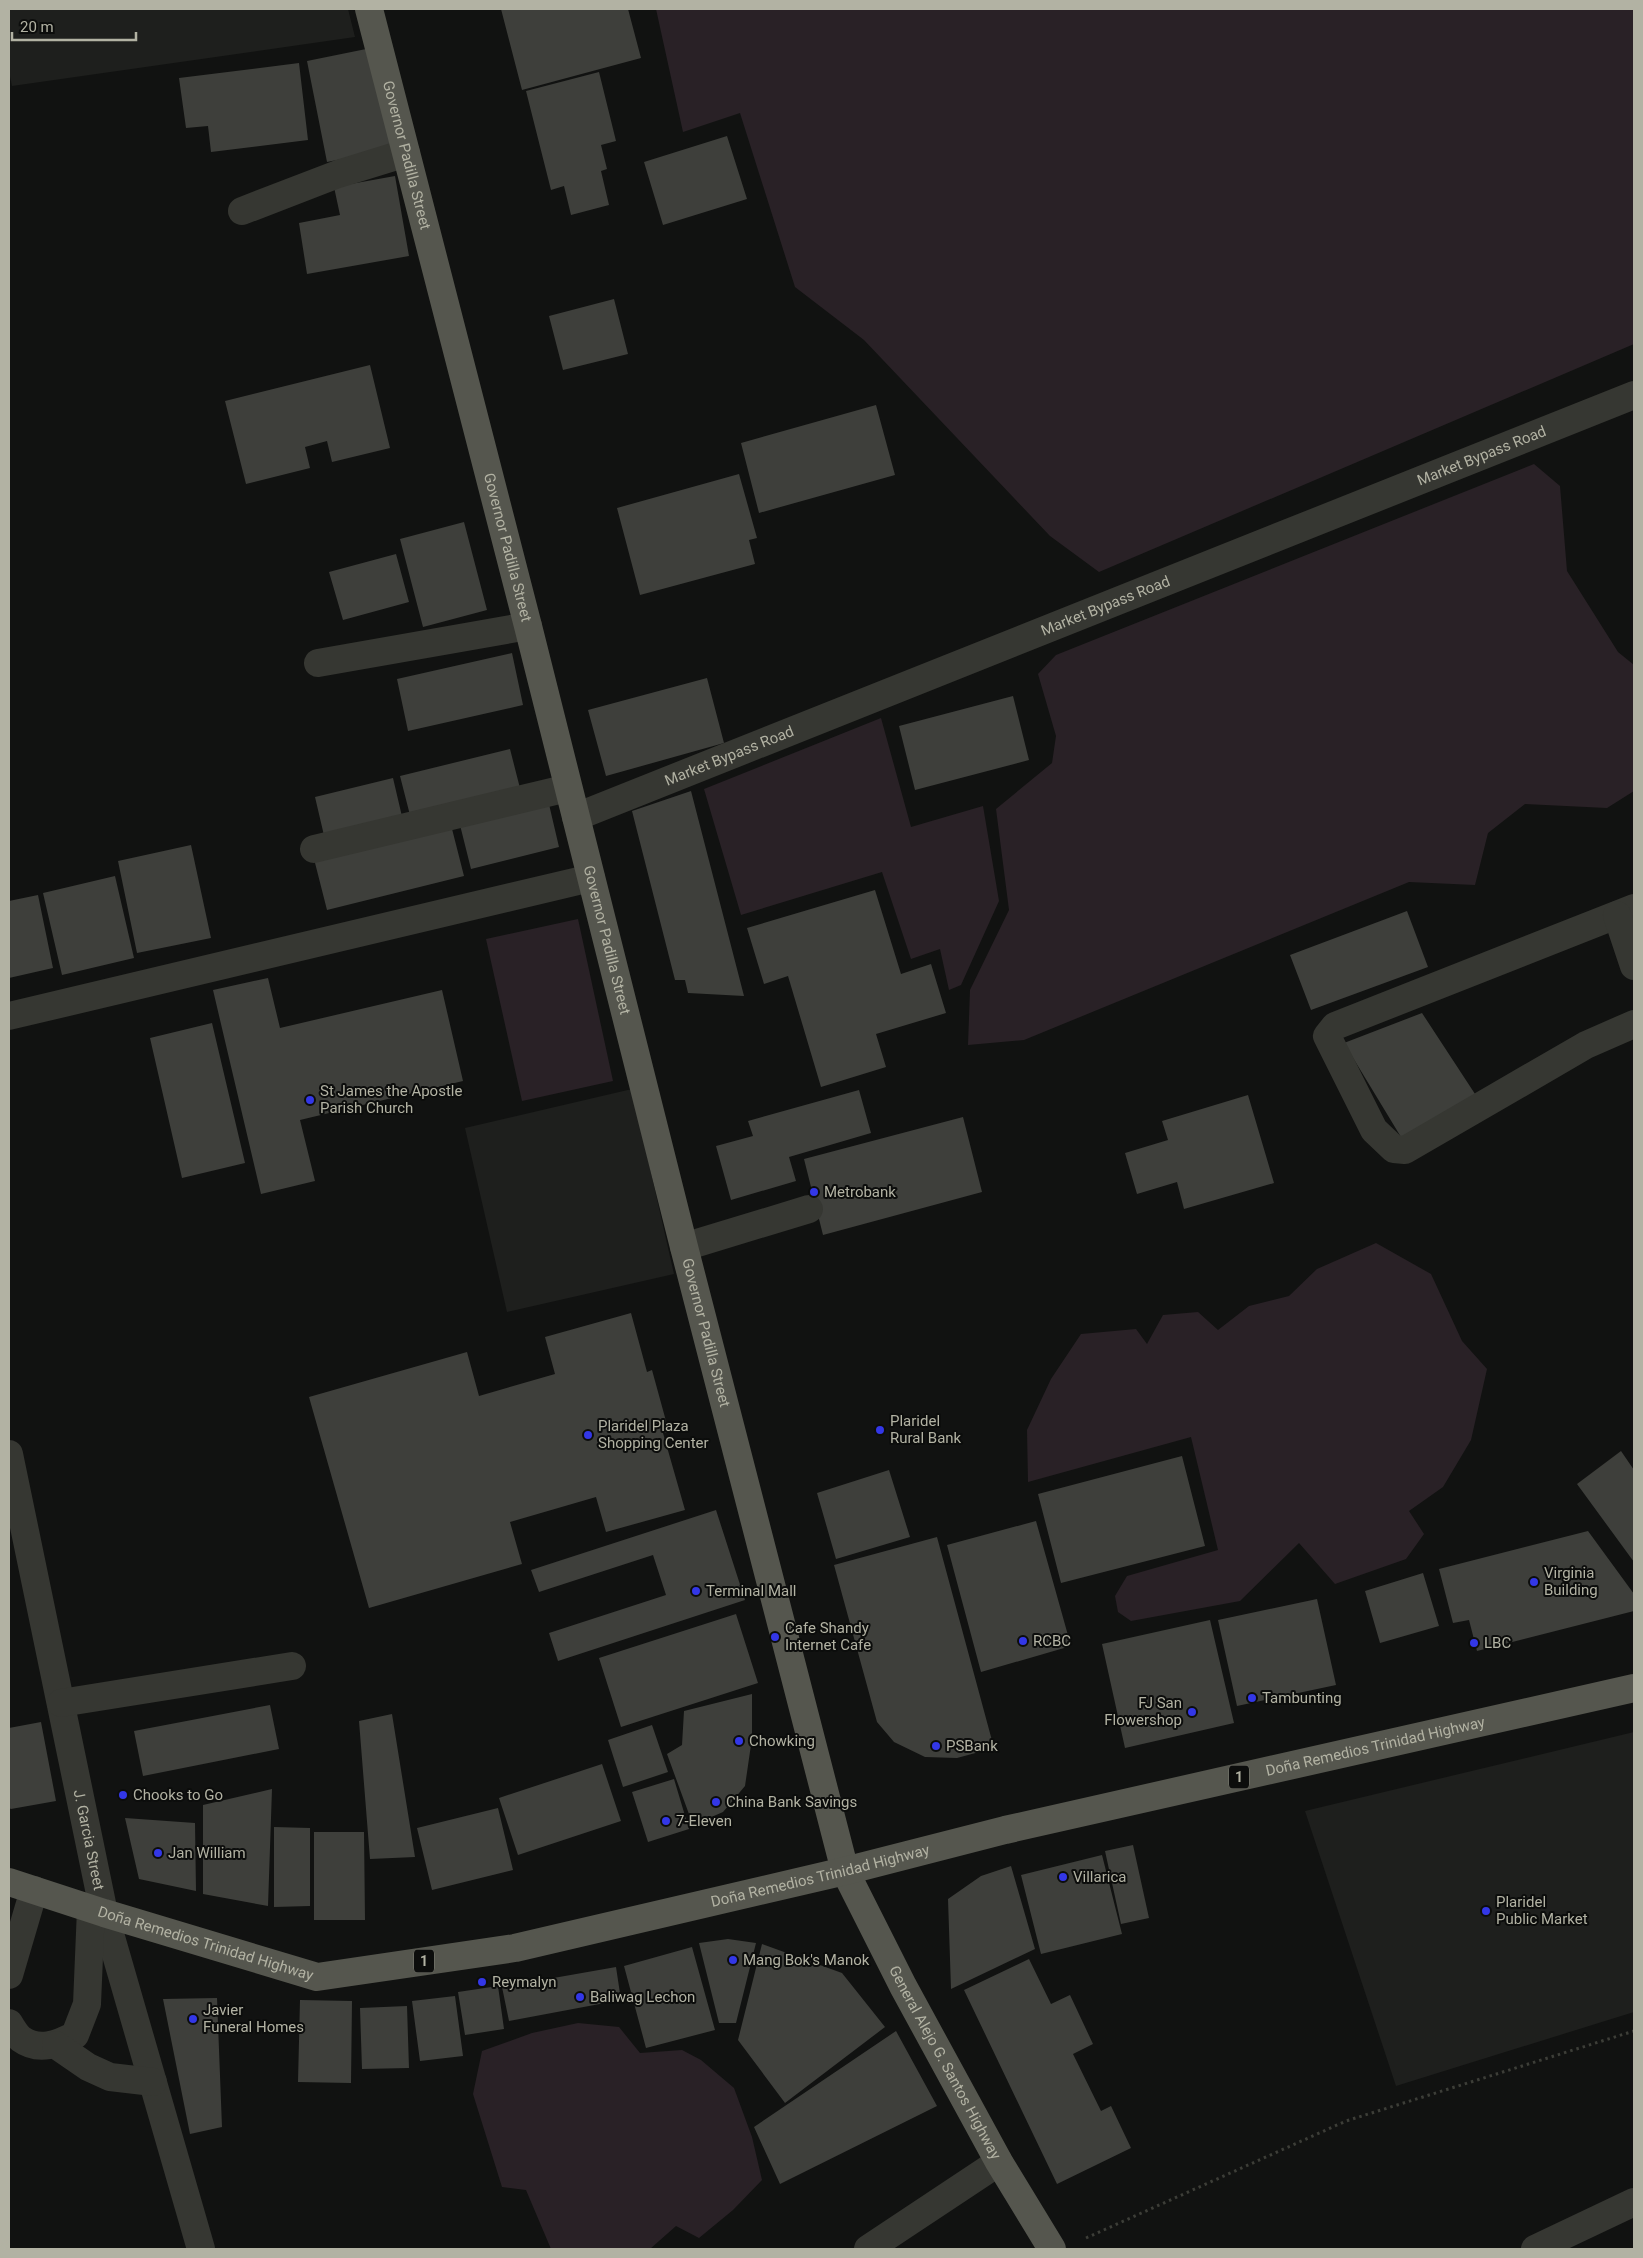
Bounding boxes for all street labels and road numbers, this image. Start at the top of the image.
street label: Governor Padilla Street [379,79,435,232]
street label: Market Bypass Road [1415,422,1549,490]
street label: Governor Padilla Street [480,471,536,624]
street label: Market Bypass Road [1038,572,1173,640]
street label: Market Bypass Road [662,722,796,790]
street label: Governor Padilla Street [580,864,634,1017]
street label: Governor Padilla Street [678,1256,734,1409]
street label: Doña Remedios Trinidad Highway [1264,1713,1487,1780]
road number: 1 [1229,1765,1249,1788]
street label: J. Garcia Street [70,1788,108,1892]
street label: Doña Remedios Trinidad Highway [709,1841,931,1911]
street label: Doña Remedios Trinidad Highway [95,1903,316,1984]
road number: 1 [414,1950,434,1972]
street label: General Alejo G. Santos Highway [885,1963,1005,2163]

